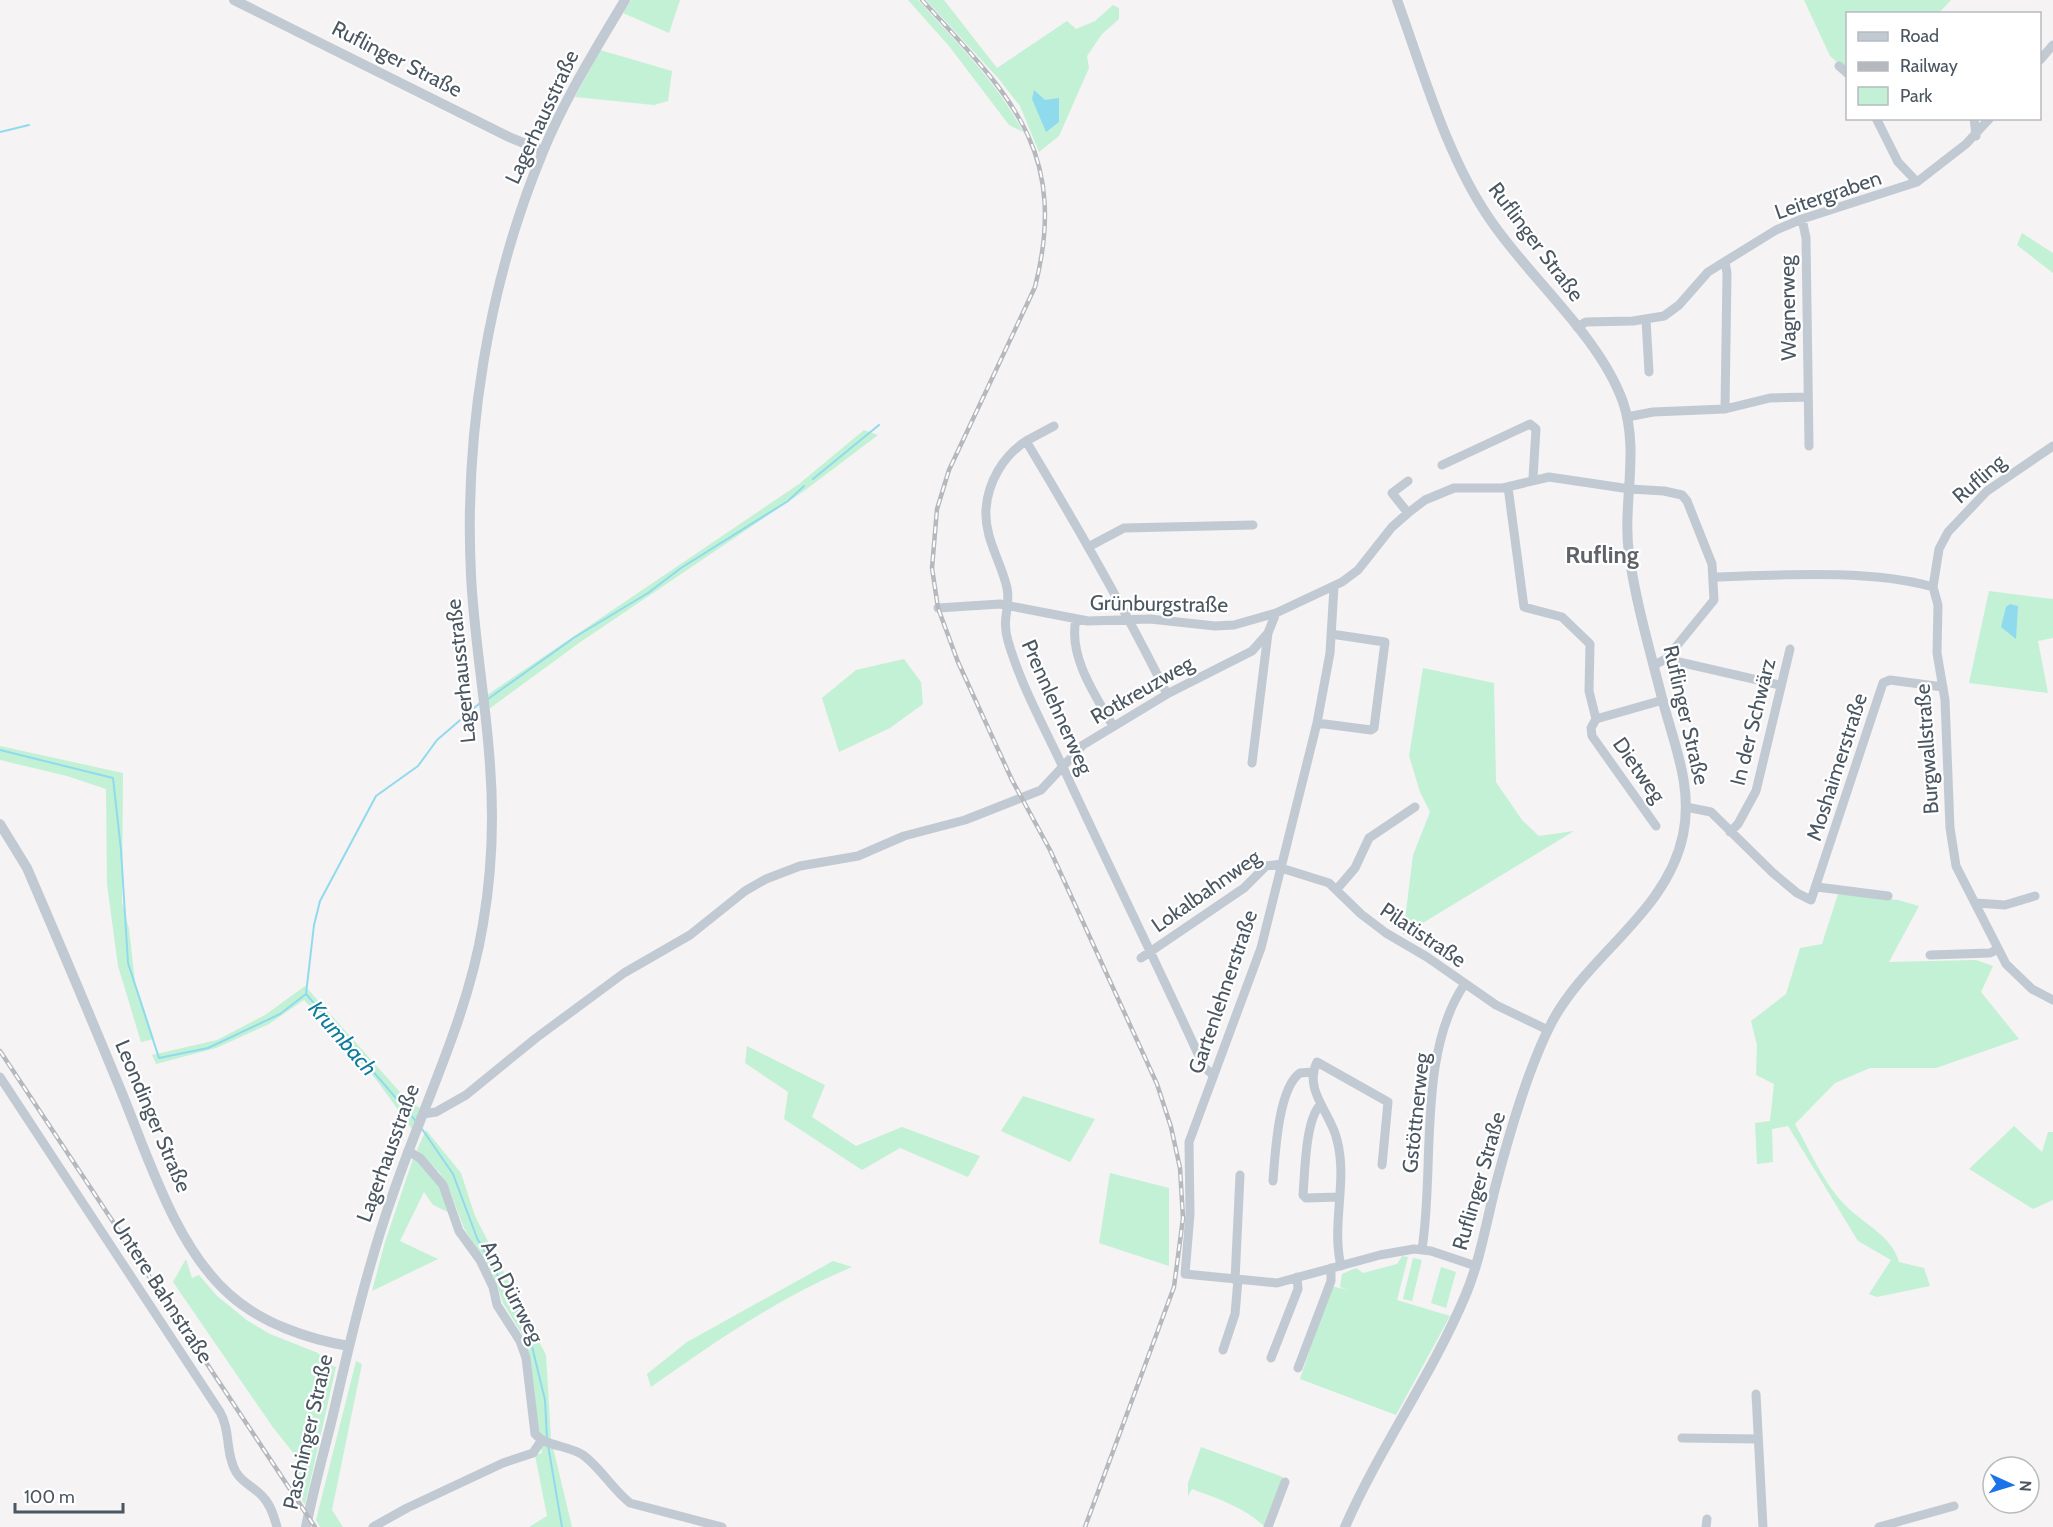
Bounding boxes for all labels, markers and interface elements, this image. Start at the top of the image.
legend [1846,12,2041,120]
street label: Ruflinger Straße [328,15,467,102]
text: Road [1900,25,1939,47]
street label: Lagerhausstraße [500,46,584,188]
text: Railway [1900,55,1958,77]
text: Park [1900,85,1933,107]
street label: Leitergraben [1771,165,1884,224]
street label: Ruflinger Straße [1484,177,1589,306]
street label: Wagnerweg [1774,255,1801,361]
street label: Rufling [1947,449,2011,508]
district label: Rufling [1565,540,1639,569]
street label: Grünburgstraße [1090,590,1229,617]
street label: Lagerhausstraße [440,598,480,744]
street label: Prennlehnerweg [1017,636,1099,779]
street label: Ruflinger Straße [1658,643,1715,787]
street label: Rotkreuzweg [1086,650,1198,729]
street label: In der Schwärz [1725,656,1780,788]
street label: Burgwallstraße [1909,683,1944,815]
street label: Moshaimerstraße [1801,690,1872,844]
street label: Dietweg [1608,732,1671,808]
street label: Lokalbahnweg [1146,844,1265,937]
street label: Pilatistraße [1376,897,1471,972]
street label: Gartenlehnerstraße [1183,906,1262,1077]
water label: Krumbach [303,995,383,1081]
street label: Leondinger Straße [110,1036,197,1196]
street label: Gstöttnerweg [1397,1051,1434,1174]
street label: Lagerhausstraße [351,1080,424,1225]
street label: Ruflinger Straße [1447,1109,1510,1253]
street label: Untere Bahnstraße [106,1214,218,1368]
street label: Am Dürrweg [476,1236,549,1348]
street label: Paschinger Straße [278,1352,338,1512]
north arrow [1981,1455,2041,1515]
scale bar [15,1476,123,1514]
text: N [2016,1480,2035,1492]
text: 100 m [24,1486,75,1508]

